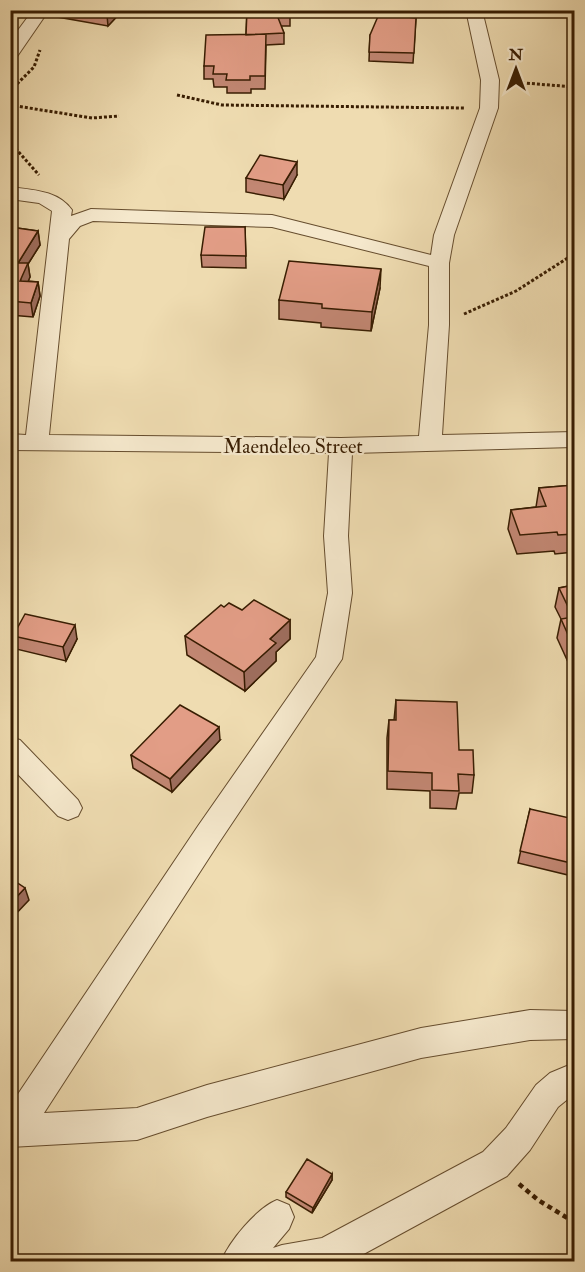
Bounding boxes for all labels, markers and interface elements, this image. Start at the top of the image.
north arrow [486,39,546,99]
text: N [508,45,524,65]
street label: Maendeleo Street [223,434,363,459]

